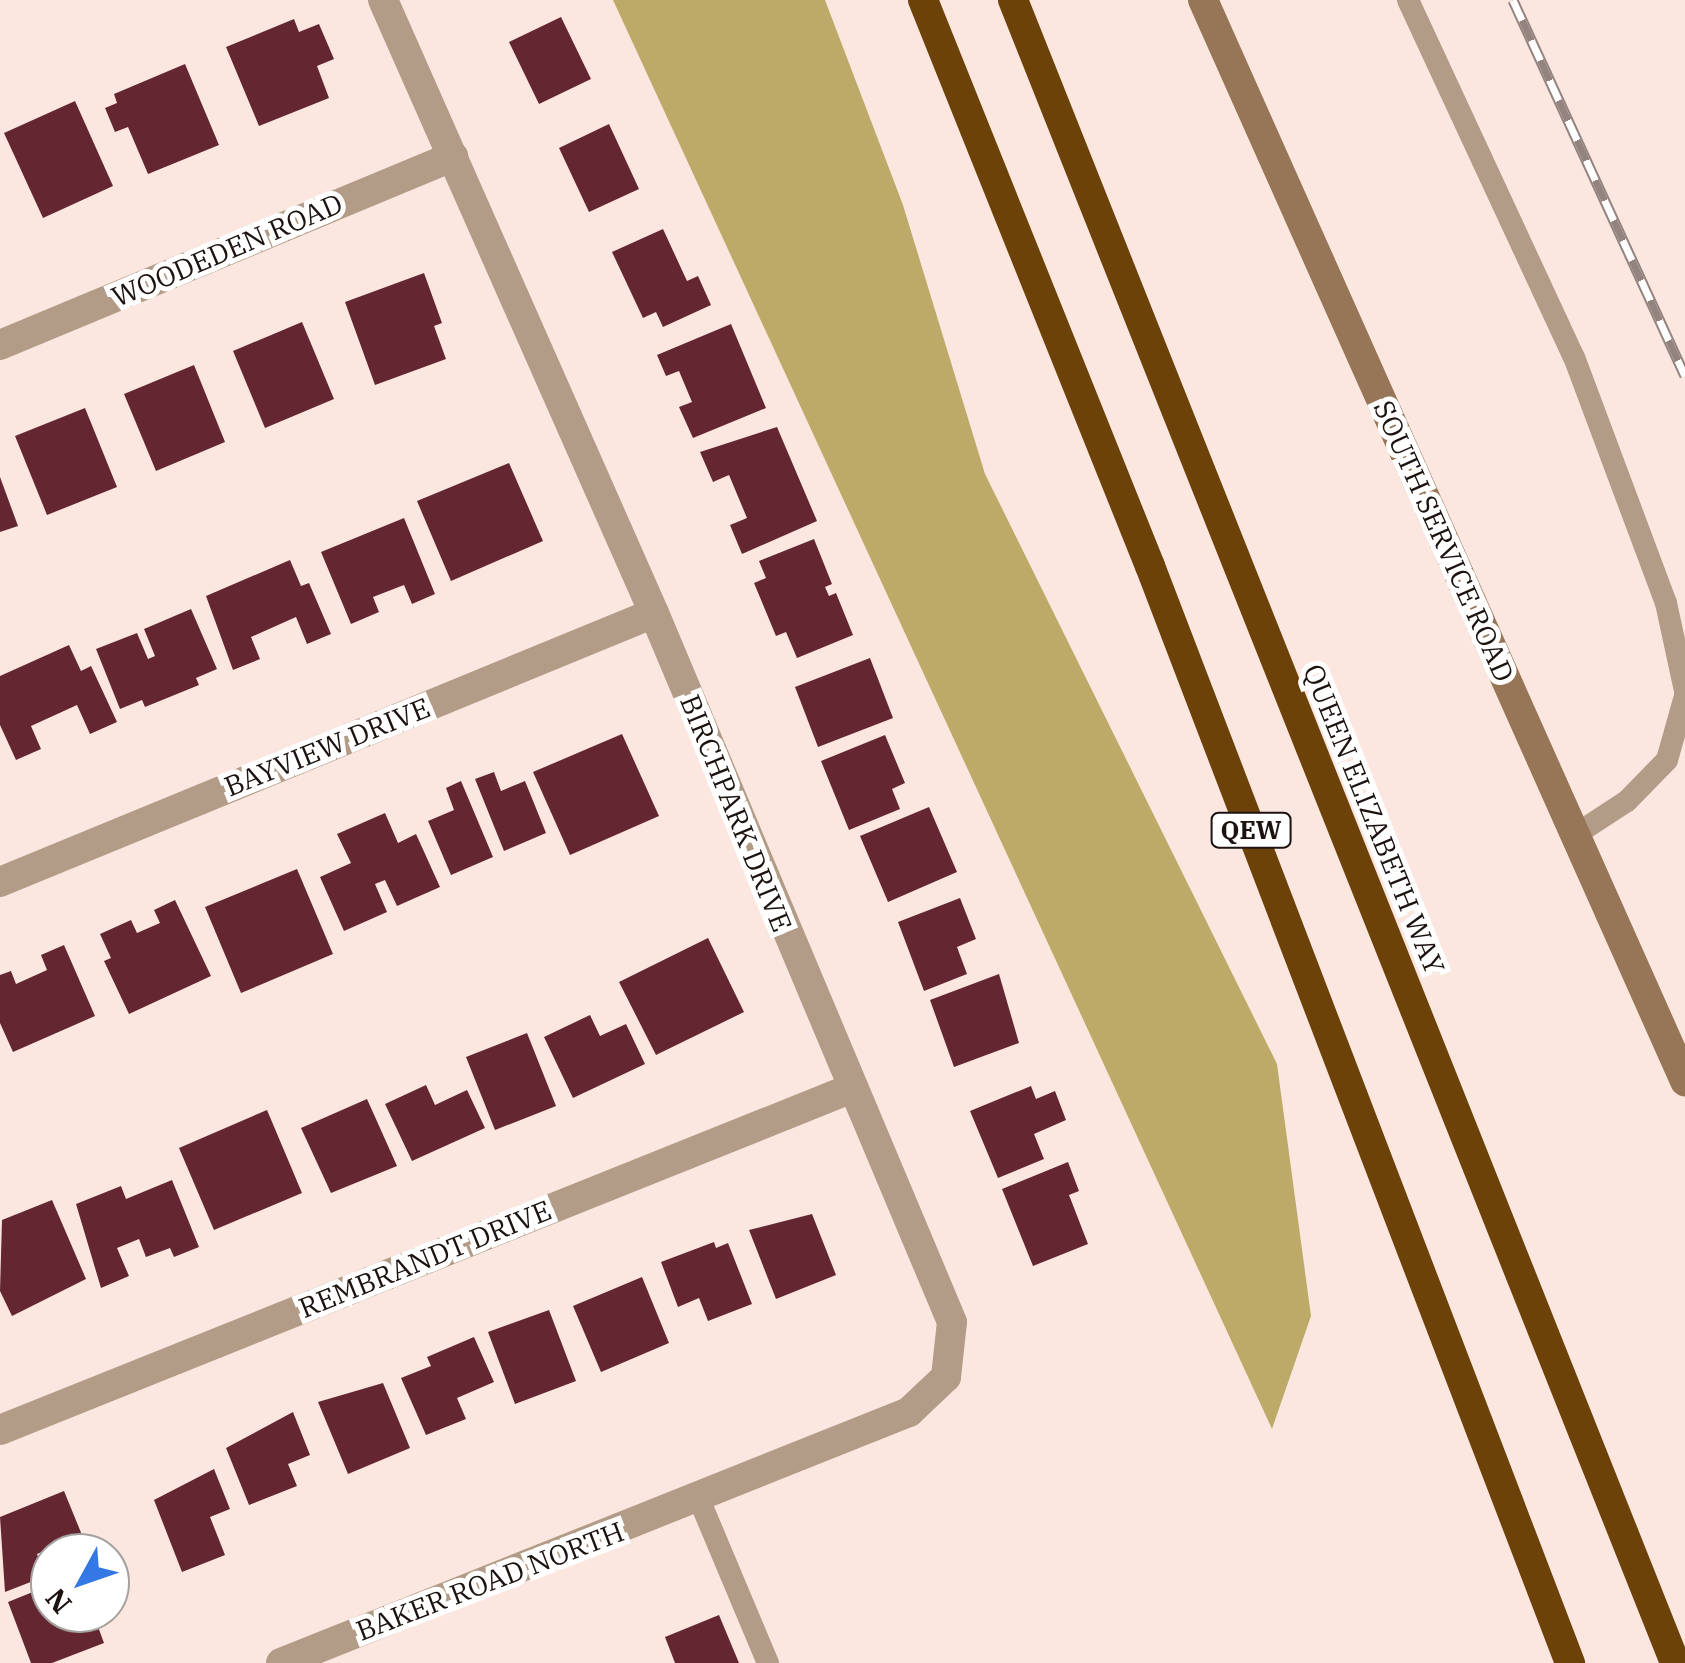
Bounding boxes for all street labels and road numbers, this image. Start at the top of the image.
street label: WOODEDEN ROAD [106,186,348,314]
street label: SOUTH SERVICE ROAD [1367,395,1521,687]
street label: QUEEN ELIZABETH WAY [1296,659,1452,979]
street label: BAYVIEW DRIVE [219,690,435,804]
street label: BIRCHPARK DRIVE [673,690,799,936]
road number: QEW [1208,810,1294,850]
street label: REMBRANDT DRIVE [294,1193,556,1325]
street label: BAKER ROAD NORTH [351,1514,629,1648]

